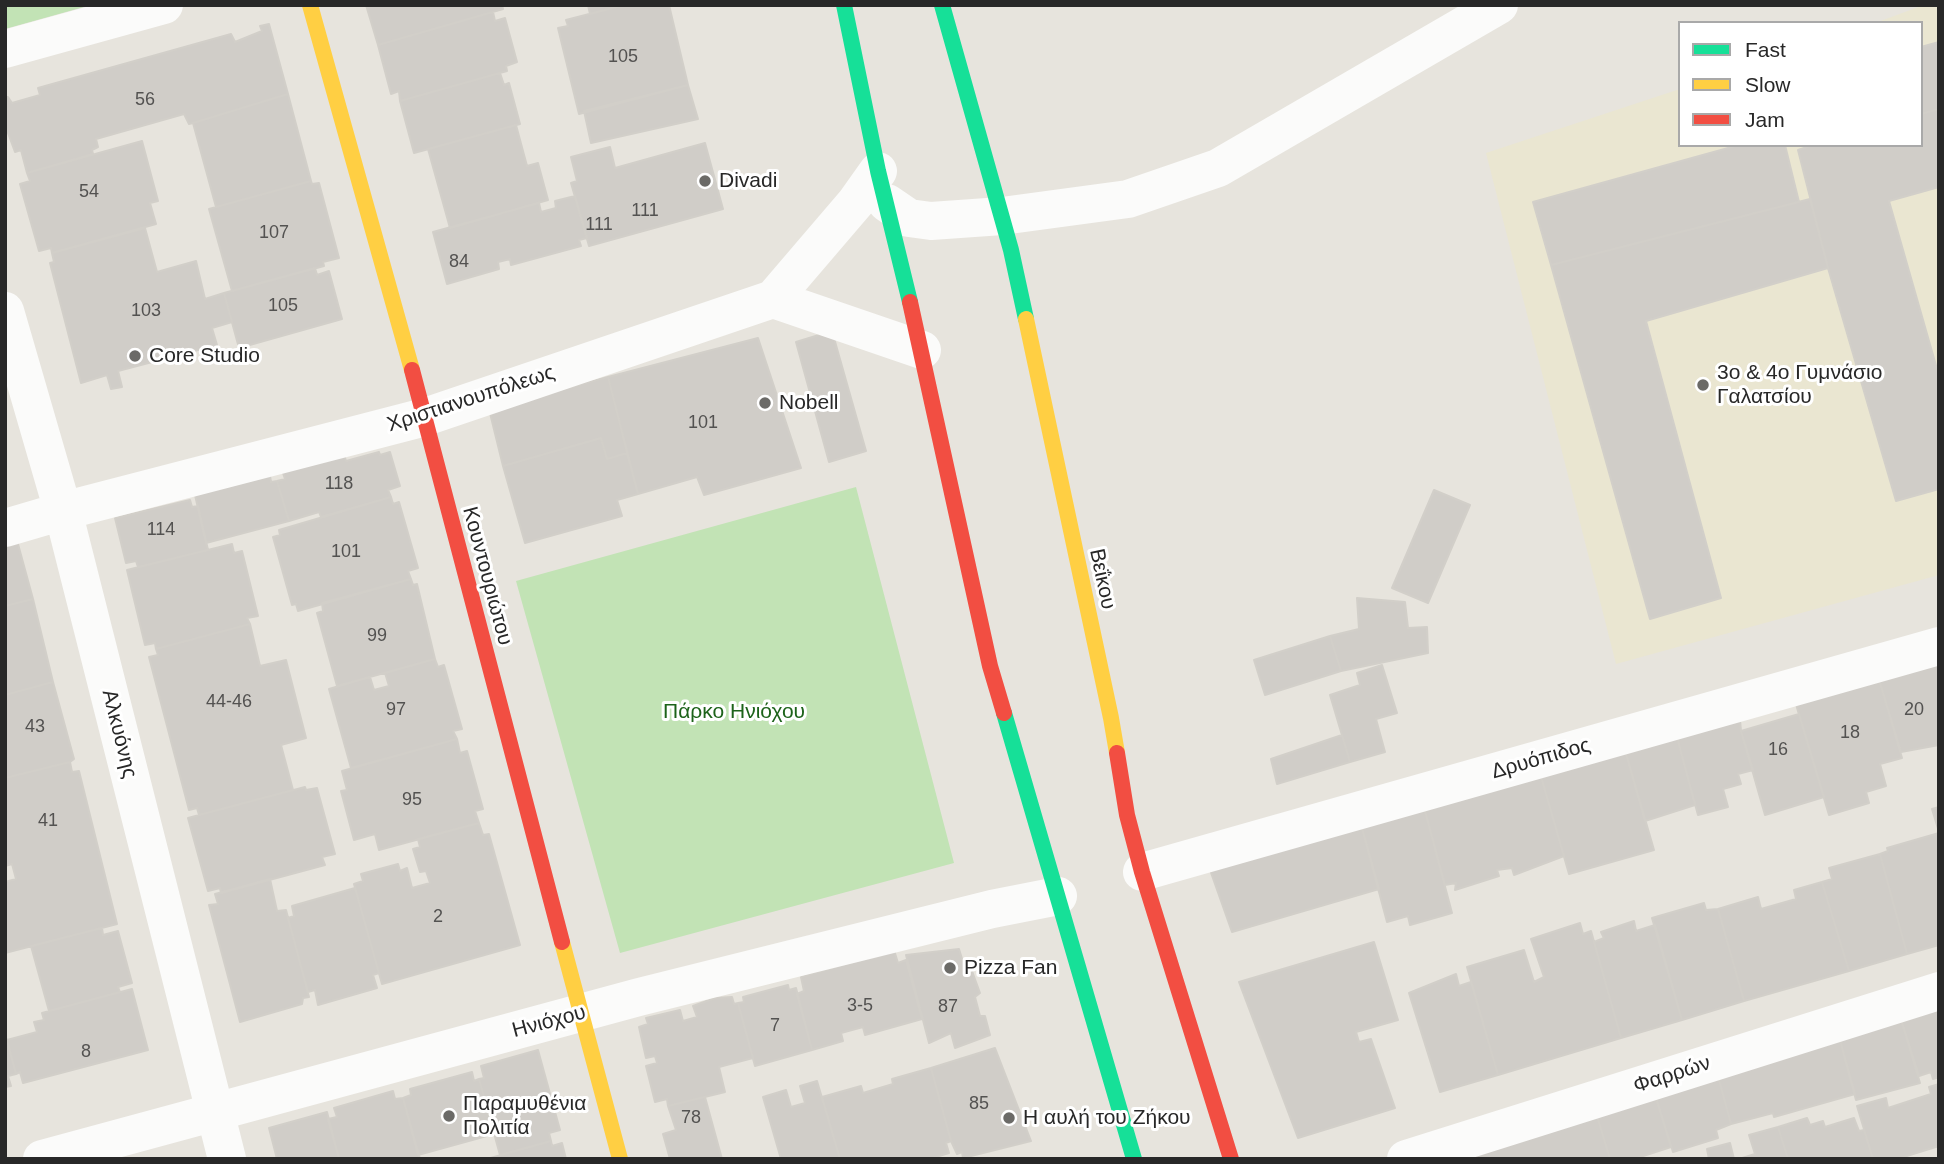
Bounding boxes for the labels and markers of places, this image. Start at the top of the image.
place label: Divadi [719,168,777,194]
marker: Divadi [697,173,713,189]
place label: Core Studio [149,343,260,369]
marker: Core Studio [127,348,143,364]
place label: 3ο & 4ο Γυμνάσιο Γαλατσίου [1717,360,1882,410]
marker: 3ο & 4ο Γυμνάσιο Γαλατσίου [1695,377,1711,393]
place label: Nobell [779,390,839,416]
marker: Nobell [757,395,773,411]
place label: Pizza Fan [964,955,1057,981]
marker: Pizza Fan [942,960,958,976]
place label: Παραμυθένια Πολιτία [463,1091,586,1141]
place label: Η αυλή του Ζήκου [1023,1105,1191,1131]
marker: Παραμυθένια Πολιτία [441,1108,457,1124]
marker: Η αυλή του Ζήκου [1001,1110,1017,1126]

